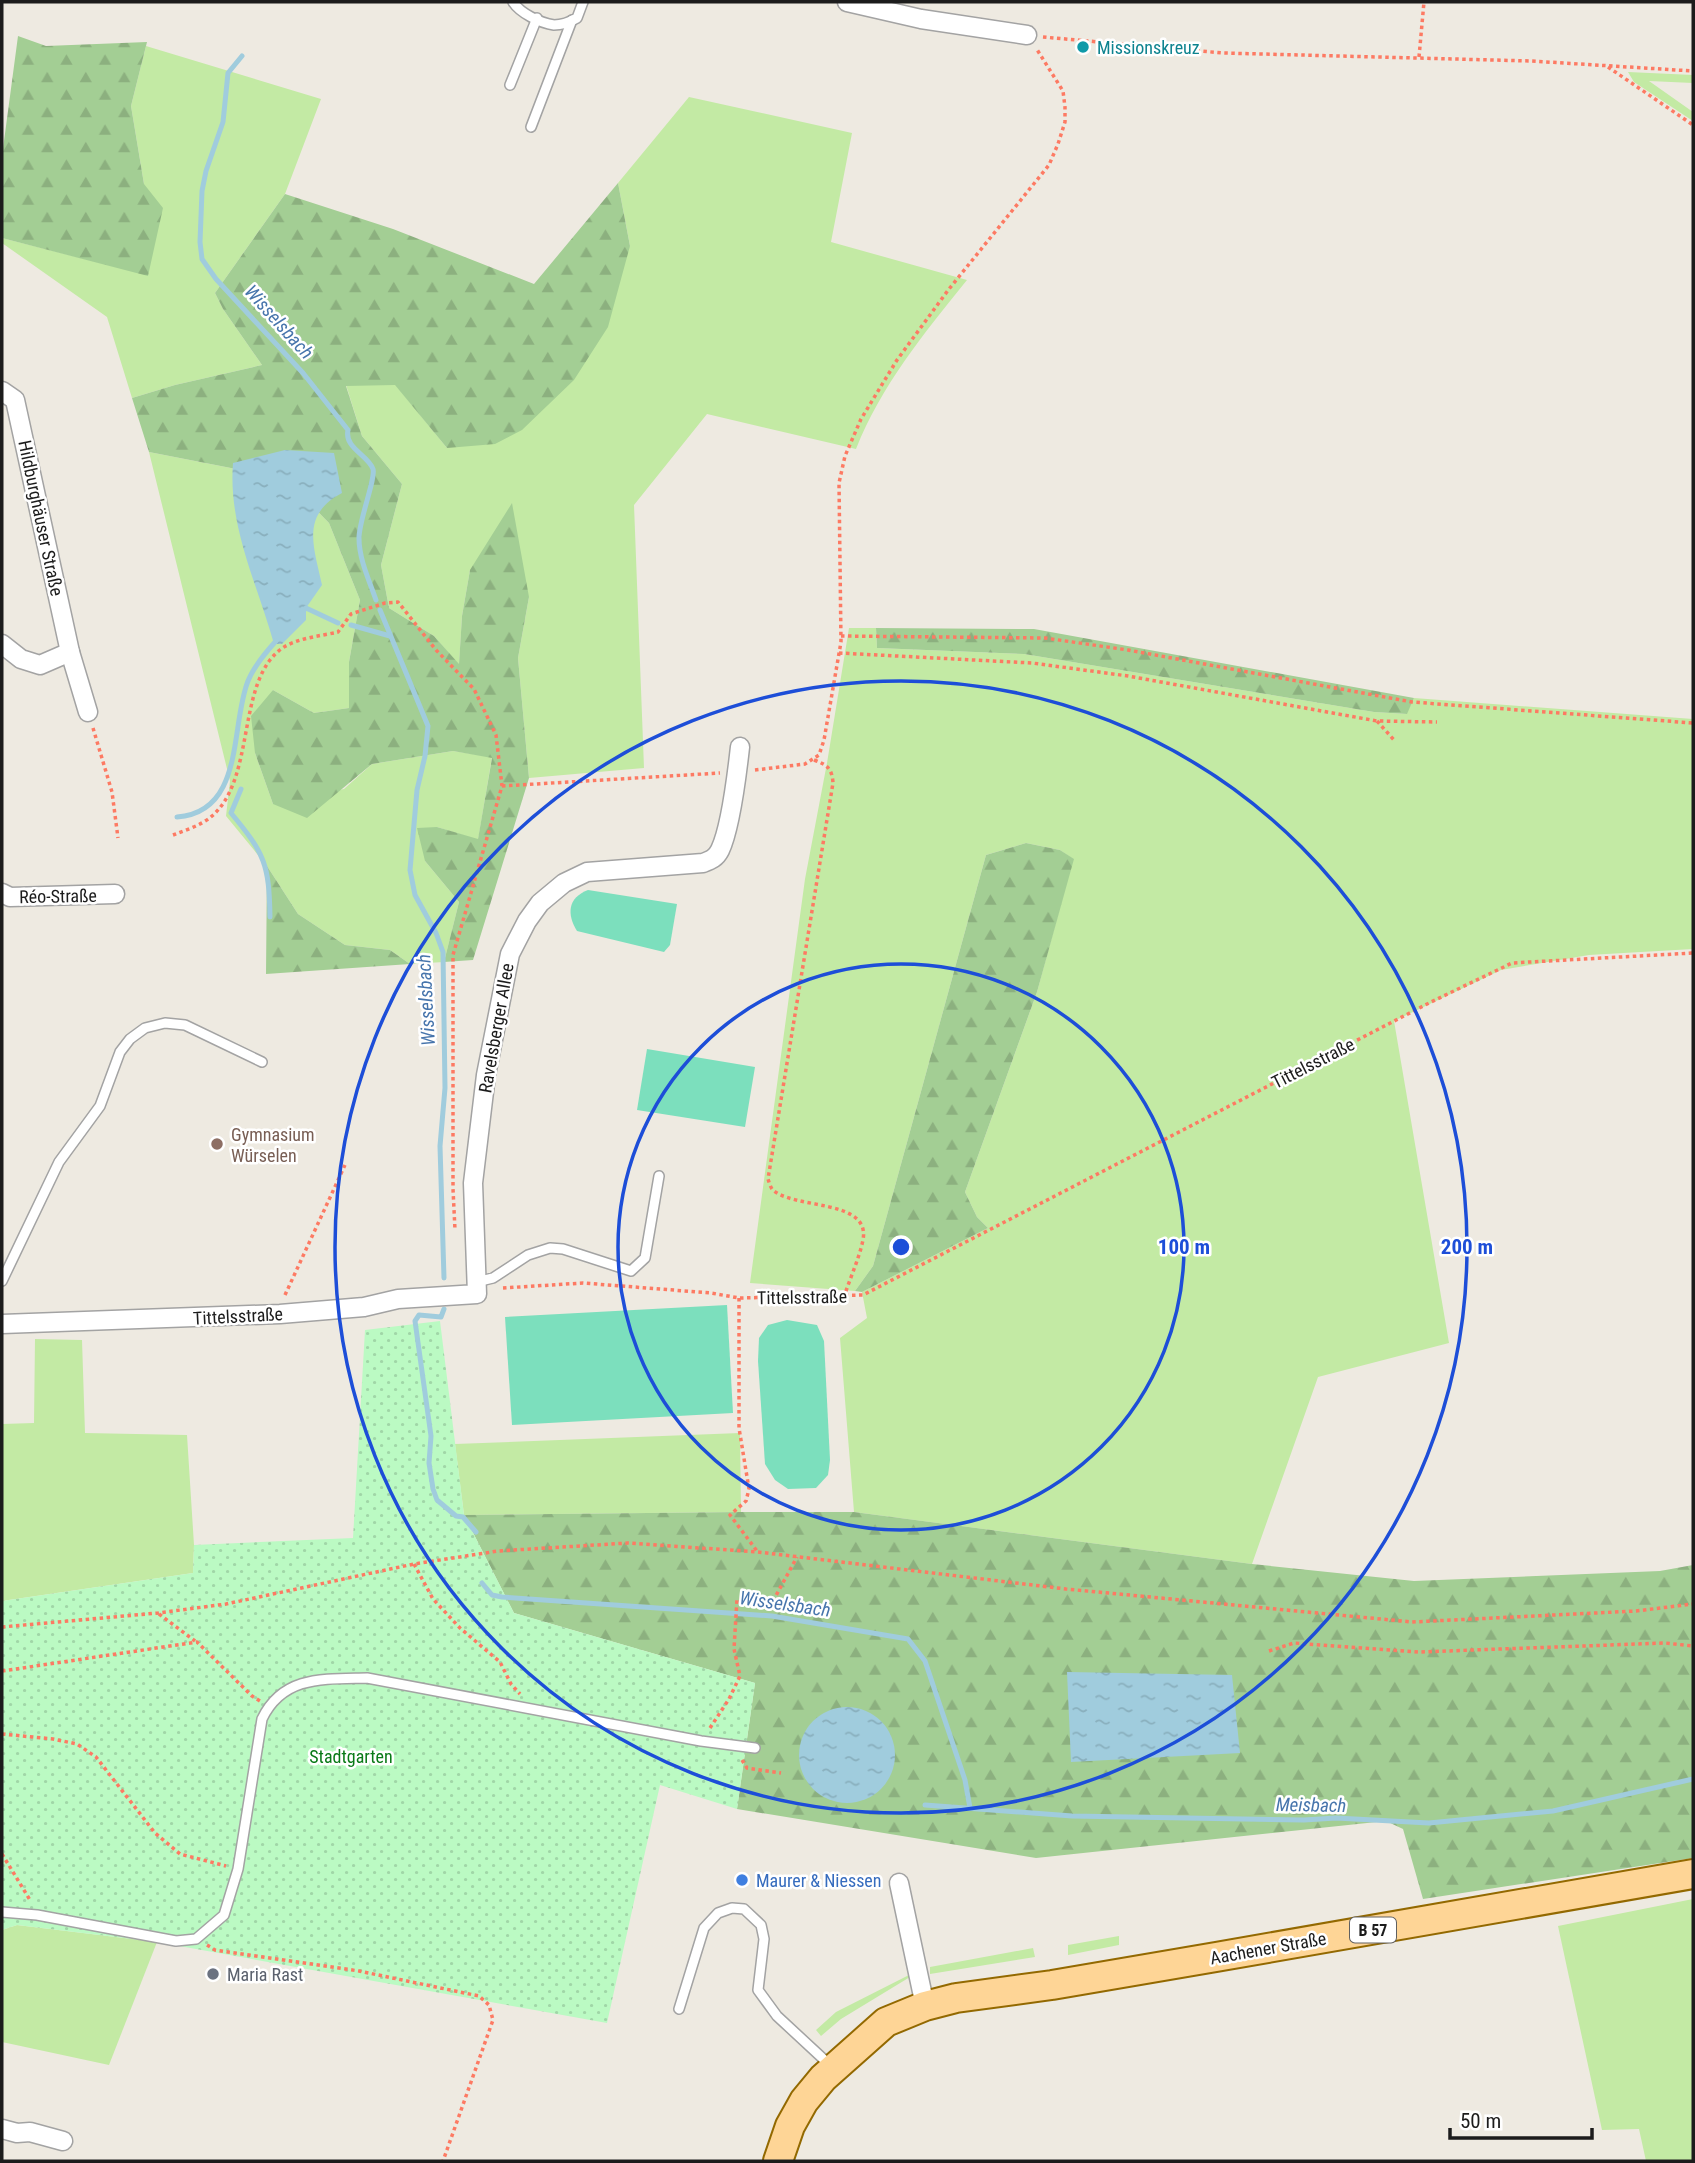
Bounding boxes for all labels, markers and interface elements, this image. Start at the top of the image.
place label: Missionskreuz [1097,37,1200,58]
marker: Missionskreuz [1075,39,1091,55]
water label: Wisselsbach [240,280,318,364]
street label: Hildburghäuser Straße [14,438,68,598]
street label: Réo-Straße [19,885,97,907]
water label: Wisselsbach [412,954,440,1046]
street label: Ravelsberger Allee [474,961,518,1095]
street label: Tittelsstraße [1268,1033,1358,1093]
place label: Gymnasium Würselen [231,1124,315,1166]
marker: Gymnasium Würselen [209,1136,225,1152]
centre of rings [889,1235,913,1259]
text: 100 m [1158,1235,1210,1259]
text: 200 m [1441,1235,1493,1259]
street label: Tittelsstraße [757,1286,847,1308]
street label: Tittelsstraße [192,1303,284,1329]
water label: Wisselsbach [738,1586,832,1622]
park label: Stadtgarten [309,1746,393,1767]
water label: Meisbach [1276,1793,1346,1817]
place label: Maurer & Niessen [756,1870,882,1891]
marker: Maurer & Niessen [734,1872,750,1888]
road number: B 57 [1350,1918,1396,1942]
street label: Aachener Straße [1208,1927,1328,1969]
place label: Maria Rast [227,1964,303,1985]
marker: Maria Rast [205,1966,221,1982]
scale bar [1450,2096,1592,2140]
text: 50 m [1460,2109,1501,2133]

